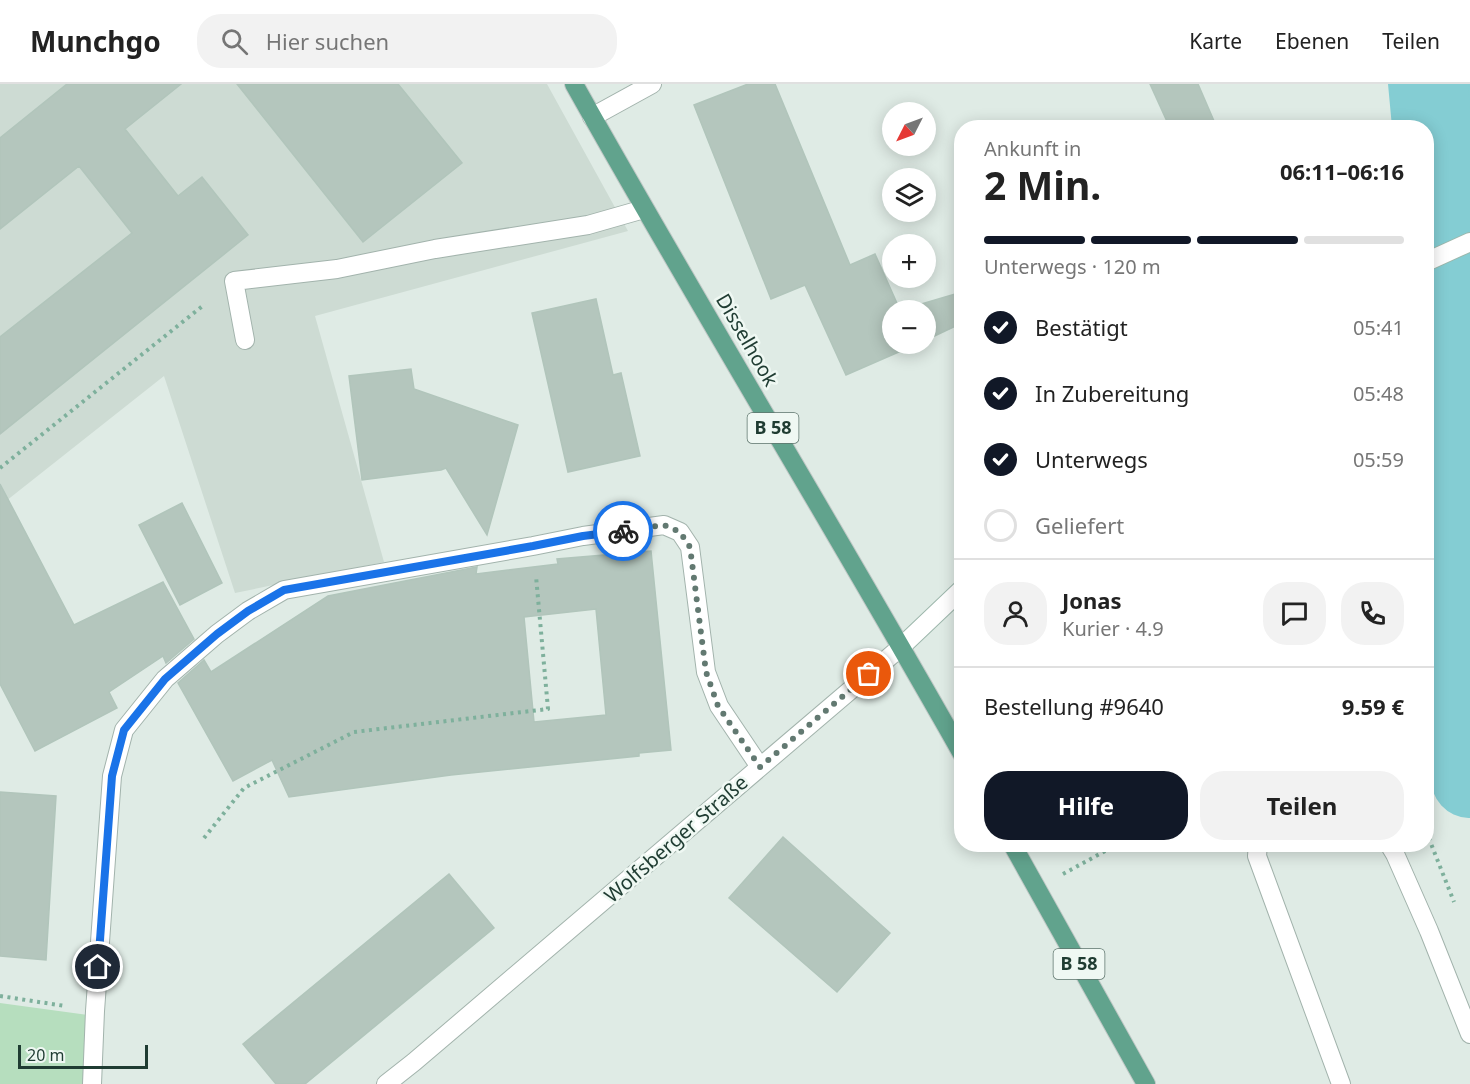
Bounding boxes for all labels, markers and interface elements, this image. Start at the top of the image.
search box [197,14,617,68]
text: Munchgo [30,22,161,60]
icon: search [218,25,251,58]
text: Hier suchen [266,26,389,56]
text: Karte [1189,27,1242,55]
text: Ebenen [1275,27,1349,55]
text: Teilen [1382,27,1440,55]
north arrow [882,102,936,156]
map controls [882,102,936,354]
text: Ankunft in [984,135,1081,162]
text: 06:11–06:16 [1280,156,1404,186]
text: 2 Min. [984,158,1101,211]
button: layers [882,168,936,222]
button: + [882,234,936,288]
text: Unterwegs · 120 m [984,253,1161,280]
street label: Disselhook [710,289,785,391]
button: − [882,300,936,354]
icon: check [984,311,1017,344]
text: Bestätigt [1035,312,1128,342]
text: 05:41 [1353,314,1404,341]
icon: check [984,377,1017,410]
text: In Zubereitung [1035,378,1189,408]
text: 05:48 [1353,380,1404,407]
road number: B 58 [748,413,798,443]
icon: check [984,443,1017,476]
text: Unterwegs [1035,444,1148,474]
text: 05:59 [1353,446,1404,473]
courier [593,501,653,561]
text: Geliefert [1035,510,1124,540]
icon: bike [607,515,640,548]
button: person [984,582,1047,645]
button: chat [1263,582,1326,645]
button: phone [1341,582,1404,645]
text: Jonas [1062,585,1122,615]
text: Kurier · 4.9 [1062,615,1164,642]
pin [843,648,894,699]
icon: bag [852,657,885,690]
text: Bestellung #9640 [984,691,1164,721]
text: 9.59 € [1342,691,1404,721]
street label: Wolfsberger Straße [598,769,753,908]
button: Hilfe [984,771,1188,840]
button: Teilen [1200,771,1404,840]
pin [72,941,123,992]
road number: B 58 [1054,949,1104,979]
icon: home [81,950,114,983]
scale bar [18,1042,148,1070]
text: 20 m [27,1044,64,1066]

